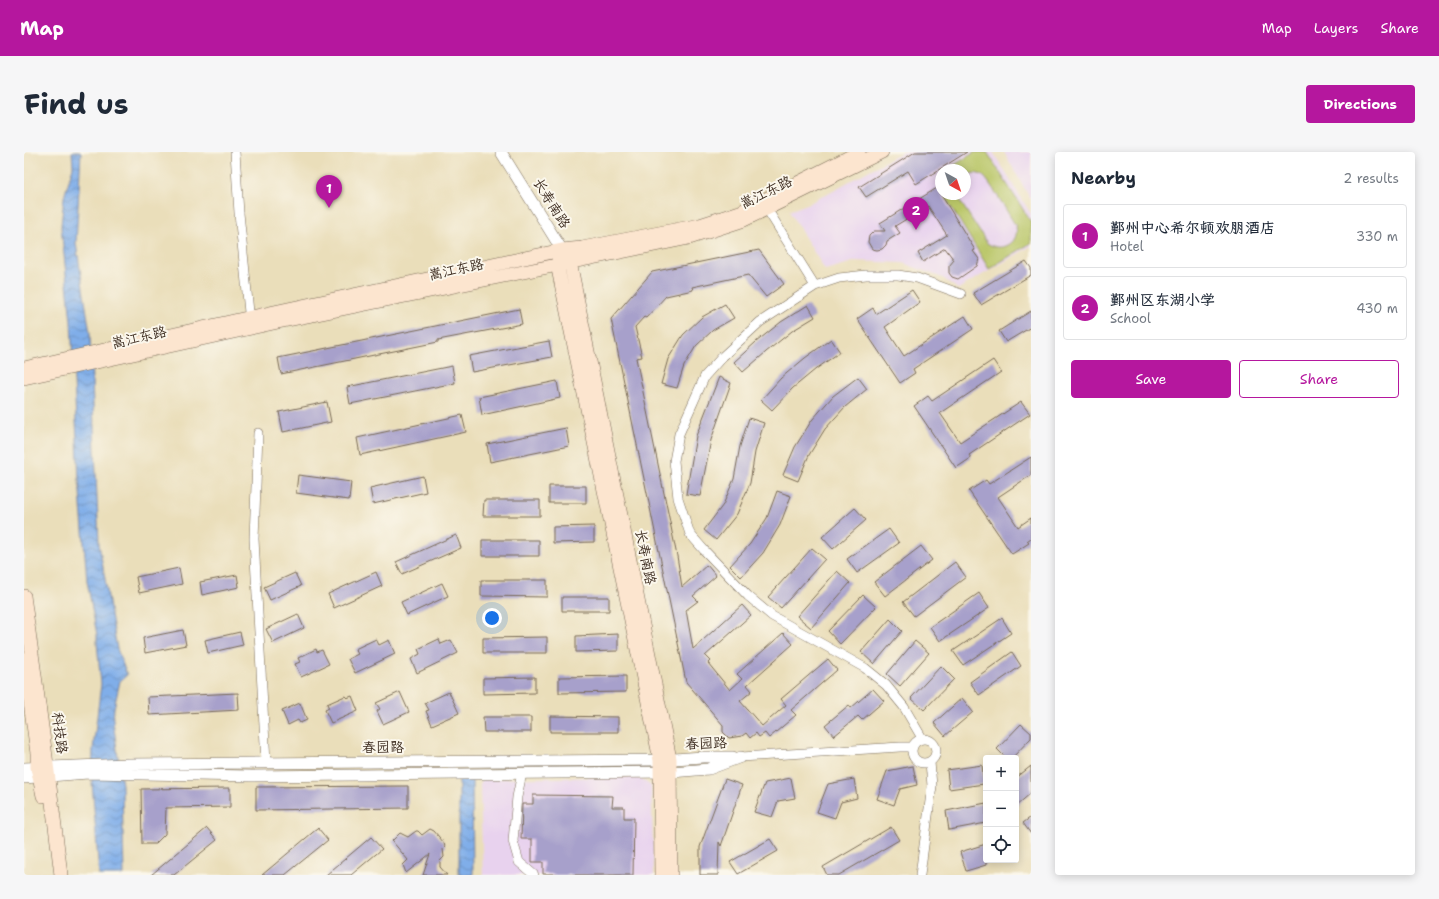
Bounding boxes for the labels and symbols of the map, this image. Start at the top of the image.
north arrow [935,164,971,200]
street label: 嵩江东路 [737,172,795,212]
street label: 长寿南路 [530,174,574,232]
pin: 1 [316,175,342,208]
pin: 2 [903,197,929,230]
street label: 嵩江东路 [427,254,485,284]
street label: 嵩江东路 [110,322,168,352]
street label: 长寿南路 [632,528,660,586]
your location [482,608,502,628]
street label: 科技路 [49,711,71,755]
street label: 春园路 [685,733,727,753]
street label: 春园路 [362,738,404,756]

